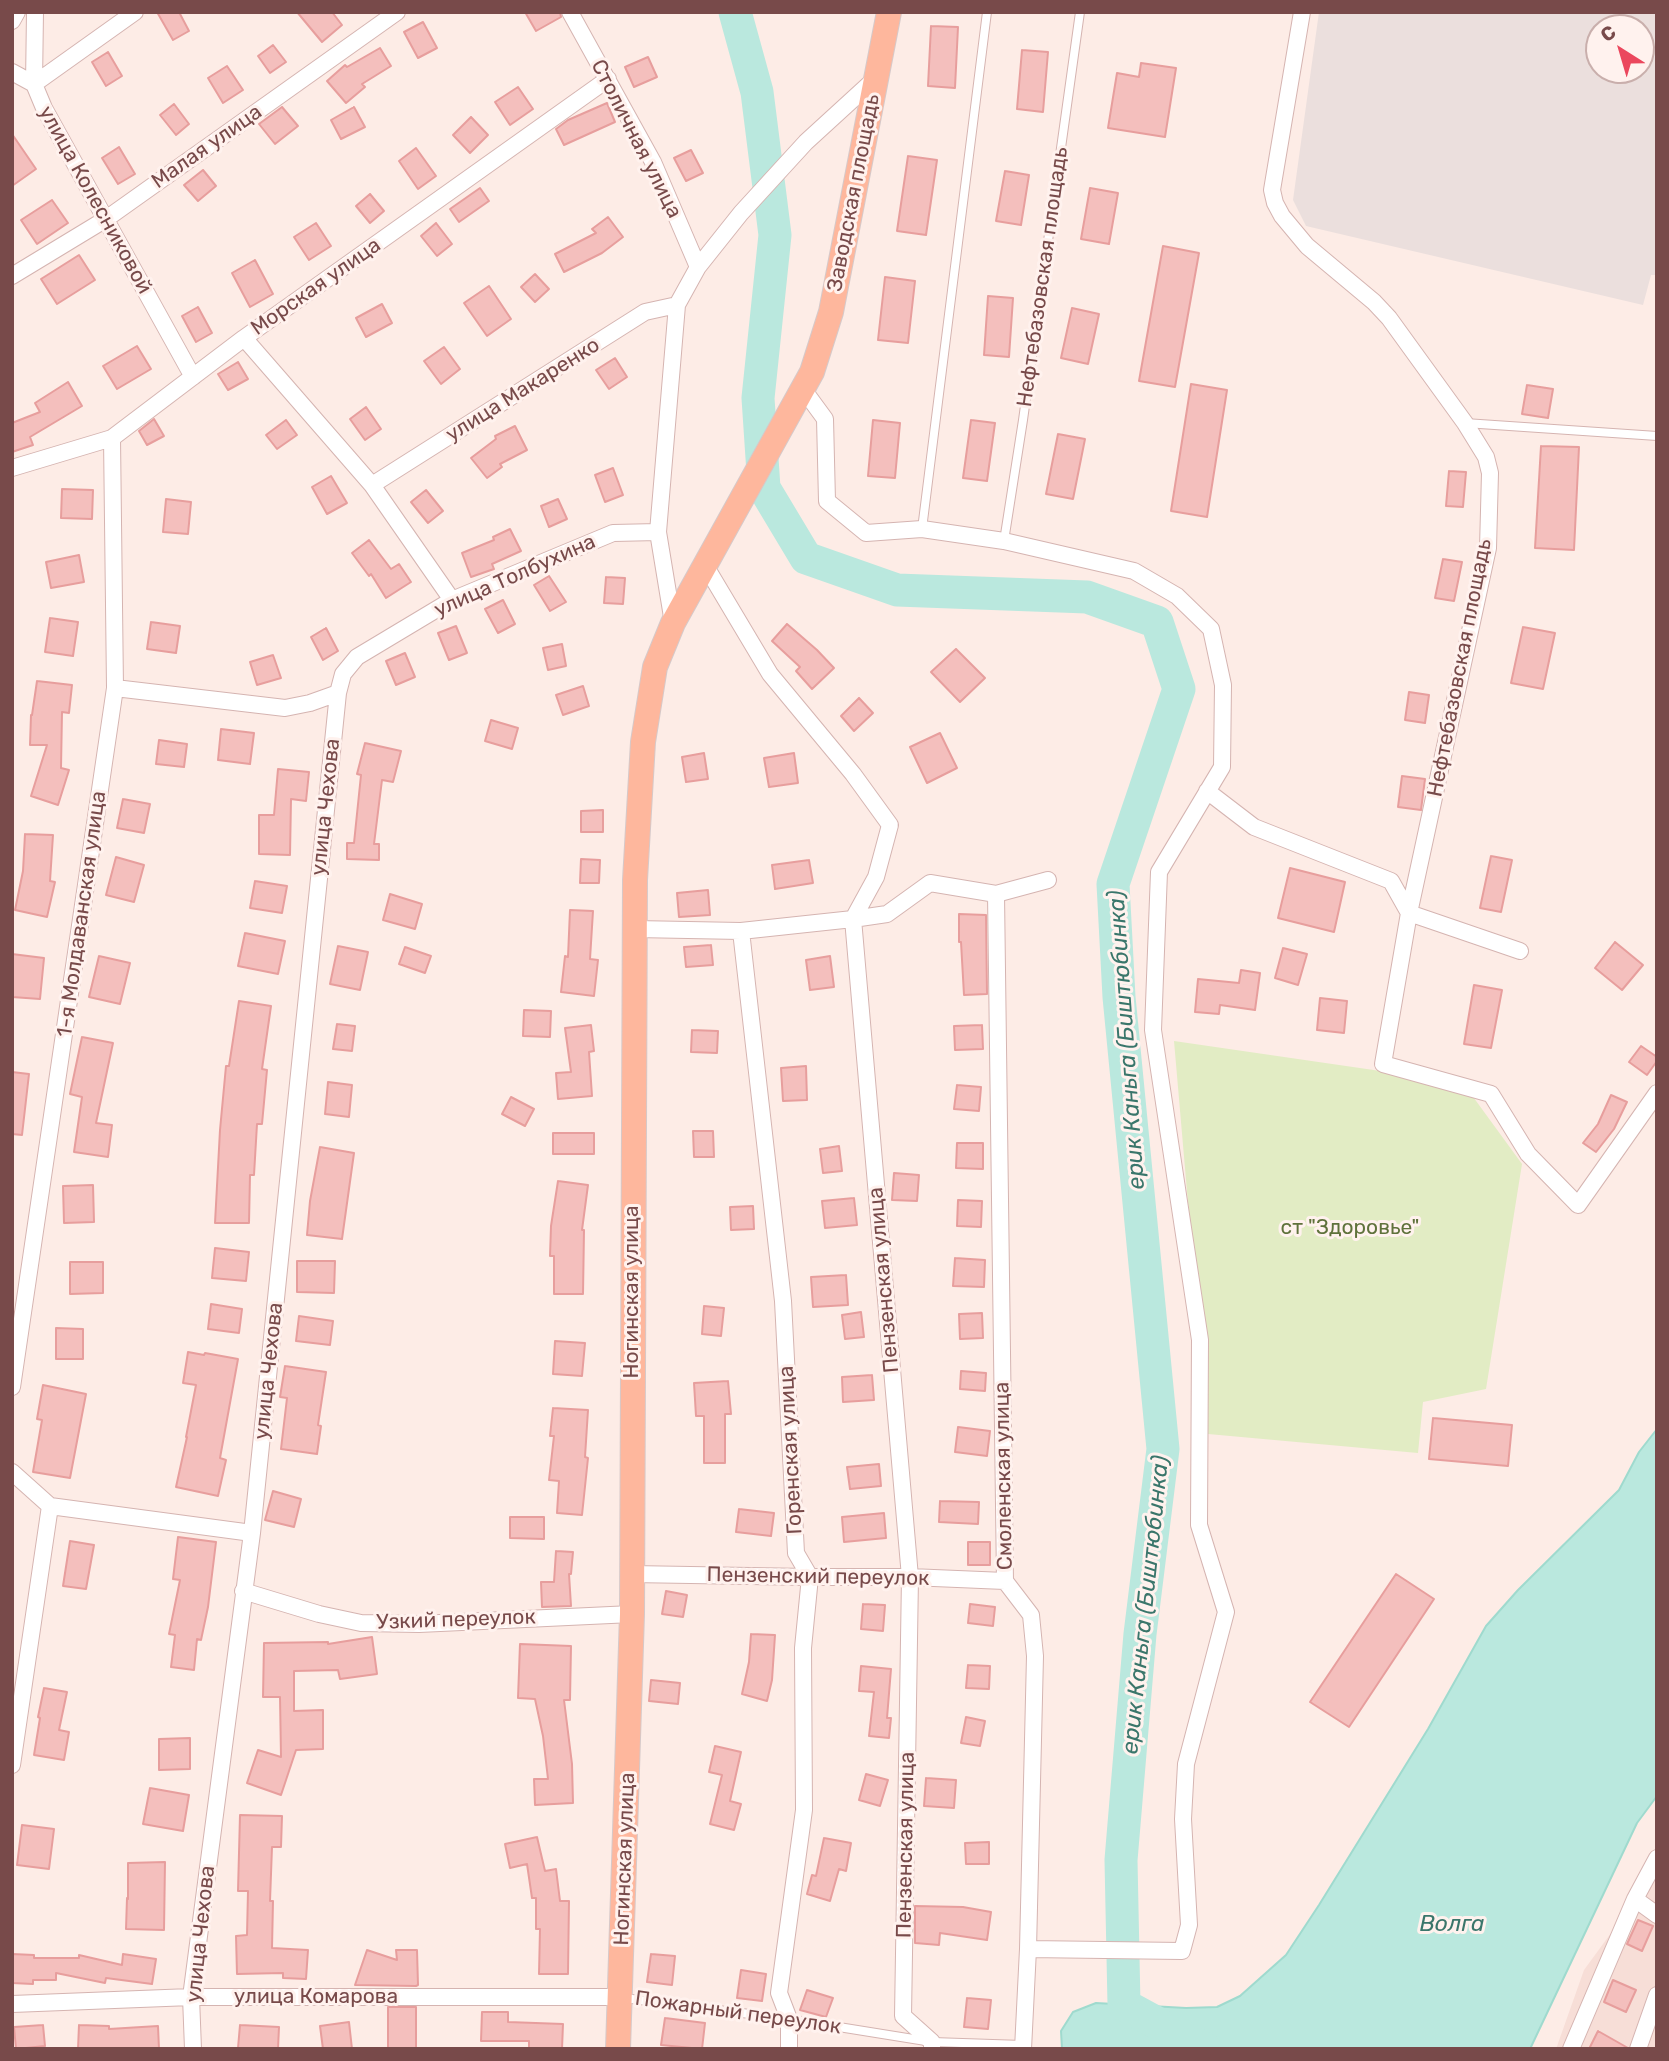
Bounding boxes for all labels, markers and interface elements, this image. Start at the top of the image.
north arrow [1585,14,1655,84]
text: С [1596,20,1621,47]
street label: Столичная улица [585,56,687,222]
street label: Заводская площадь [822,92,886,294]
street label: Малая улица [147,100,267,194]
street label: улица Колесниковой [33,102,157,298]
street label: Нефтебазовская площадь [1012,145,1074,409]
street label: Морская улица [246,233,386,341]
street label: улица Макаренко [441,333,605,447]
street label: улица Толбухина [430,529,600,623]
street label: Нефтебазовская площадь [1423,537,1497,799]
street label: улица Чехова [306,737,346,877]
street label: 1-я Молдаванская улица [52,789,112,1039]
water label: ерик Каньга (Биштюбинка) [1103,889,1151,1191]
street label: Пензенская улица [863,1186,905,1374]
street label: Ногинская улица [619,1205,645,1379]
park label: ст "Здоровье" [1281,1215,1419,1241]
street label: улица Чехова [249,1301,289,1441]
street label: Горенская улица [774,1365,808,1535]
street label: Смоленская улица [990,1382,1018,1570]
water label: ерик Каньга (Биштюбинка) [1117,1454,1175,1756]
street label: Пензенский переулок [706,1562,930,1592]
street label: Узкий переулок [376,1605,536,1635]
street label: Пензенская улица [892,1752,920,1938]
street label: Ногинская улица [609,1772,641,1946]
street label: улица Чехова [181,1864,221,2004]
water label: Волга [1419,1910,1485,1938]
street label: улица Комарова [234,1984,398,2010]
street label: Пожарный переулок [633,1986,843,2040]

